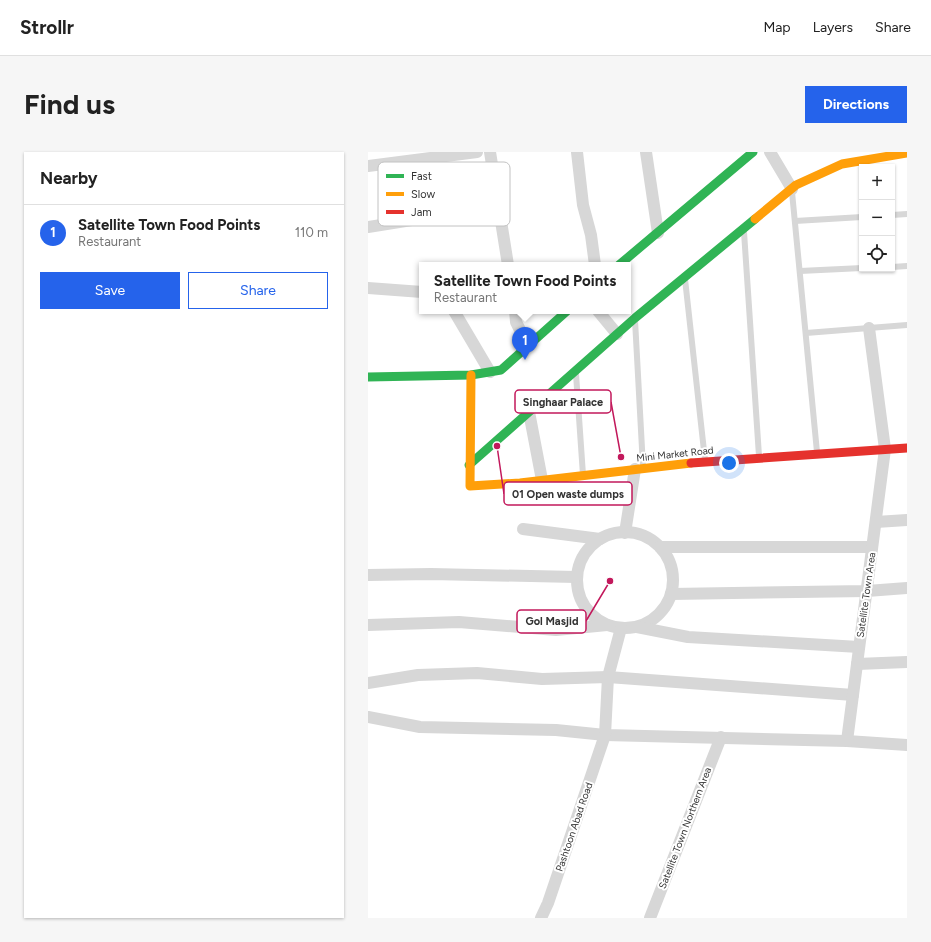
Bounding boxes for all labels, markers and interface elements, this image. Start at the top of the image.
text: Strollr [20,16,74,39]
text: Map [763,19,791,36]
text: Layers [813,19,853,36]
text: Share [875,19,911,36]
button: Directions [805,86,907,123]
text: Find us [24,87,115,121]
legend [378,162,510,226]
map controls [859,164,895,272]
button: + [859,164,895,200]
text: Nearby [40,168,98,188]
text: Fast [411,170,432,183]
text: Slow [411,188,435,201]
button: − [859,200,895,236]
text: Jam [411,206,432,219]
text: Satellite Town Food Points [78,216,260,234]
text: 1 [50,225,56,240]
text: 110 m [295,225,328,240]
text: Restaurant [78,234,141,249]
button: locate [859,236,895,272]
popup [419,262,631,314]
button: Save [40,272,180,309]
button: Share [188,272,328,309]
text: Satellite Town Food Points [434,272,616,290]
text: Restaurant [434,290,497,305]
pin: 1 [512,327,538,360]
callout: Singhaar Palace [515,390,611,413]
text: Singhaar Palace [523,396,603,409]
street label: Mini Market Road [636,443,714,465]
your location [719,453,739,473]
callout: 01 Open waste dumps [504,482,632,505]
text: 01 Open waste dumps [512,488,624,501]
street label: Satellite Town Area [854,551,878,639]
callout: Gol Masjid [517,610,586,633]
text: Gol Masjid [526,615,578,628]
street label: Satellite Town Northern Area [656,765,714,891]
street label: Pashtoon Abad Road [553,781,595,873]

